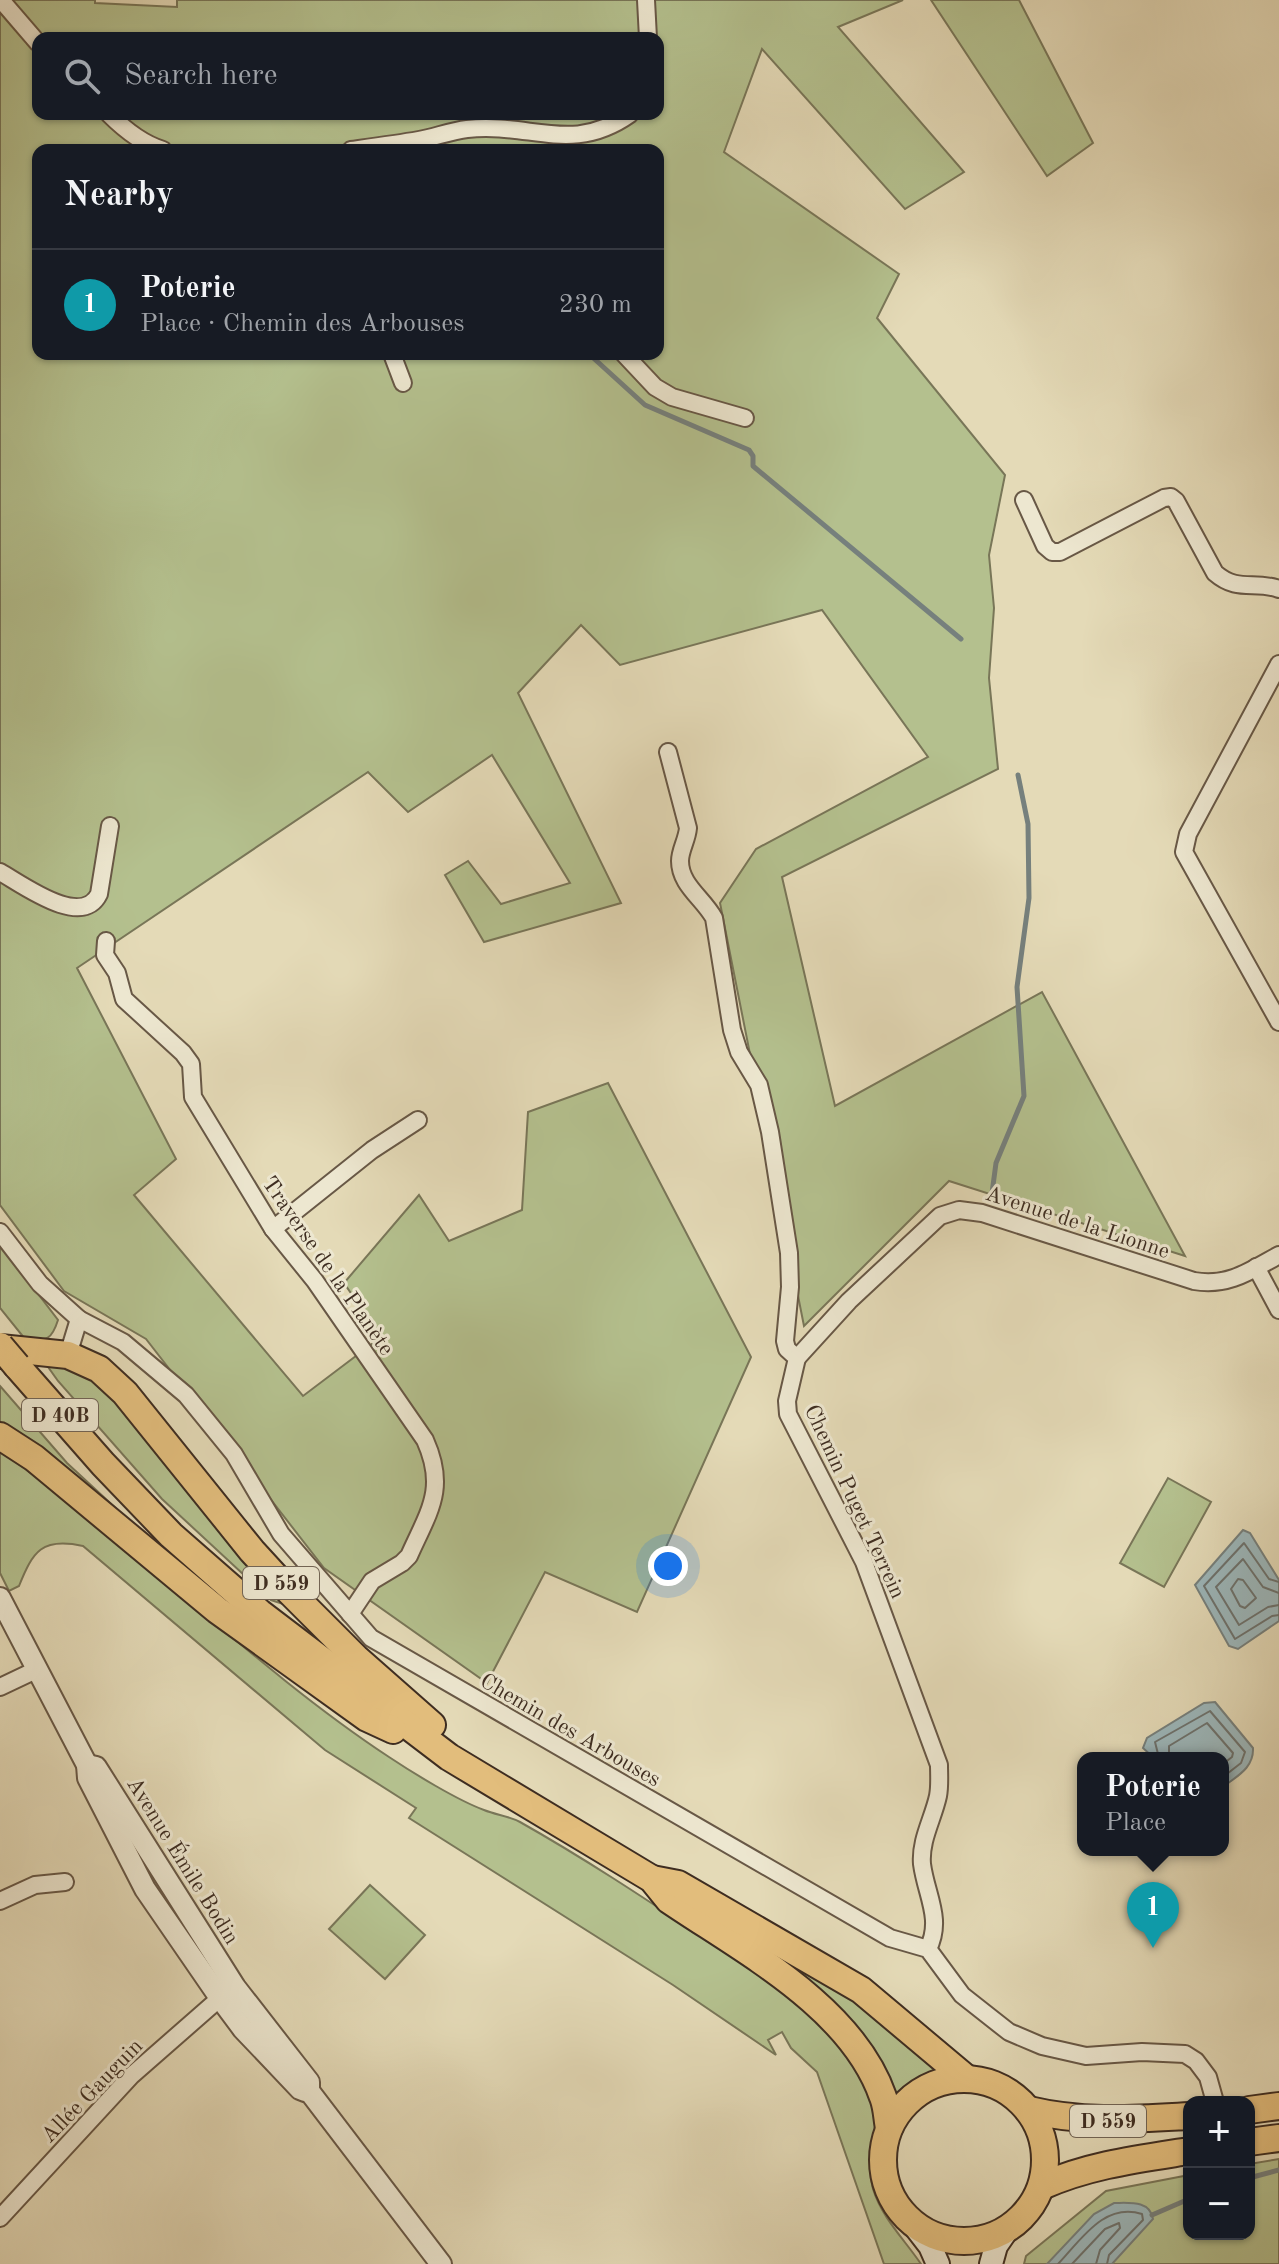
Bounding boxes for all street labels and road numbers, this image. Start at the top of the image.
street label: Traverse de la Planète [257,1173,397,1360]
street label: Avenue de la Lionne [983,1183,1172,1263]
road number: D 40B [22,1399,98,1431]
street label: Chemin Puget Terrein [800,1402,909,1602]
road number: D 559 [243,1567,319,1599]
street label: Chemin des Arbouses [476,1670,664,1791]
street label: Avenue Émile Bodin [122,1772,245,1948]
street label: Allée Gauguin [38,2035,147,2148]
road number: D 559 [1070,2105,1146,2137]

